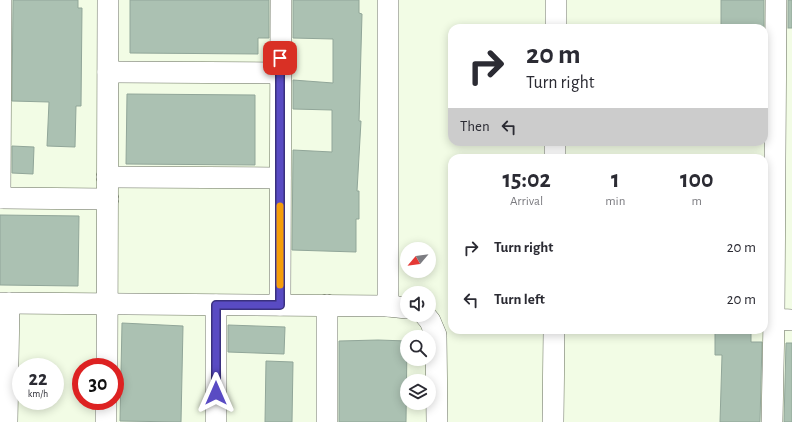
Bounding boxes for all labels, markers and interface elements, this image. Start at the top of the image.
icon: right [460,40,512,92]
pin [263,41,297,75]
text: 20 m [526,41,581,69]
icon: arrive [269,47,291,69]
text: Turn right [526,74,595,92]
icon: left [498,116,520,138]
text: Then [460,119,490,134]
text: 15:02 [502,168,551,192]
text: 1 [611,168,620,192]
text: 100 [680,168,714,192]
text: Arrival [510,195,543,208]
text: min [605,195,625,208]
text: m [692,195,702,208]
icon: right [460,237,482,259]
text: Turn right [494,240,553,255]
text: 20 m [727,240,756,255]
north arrow [400,242,436,278]
map controls [400,242,436,410]
button: sound [400,286,436,322]
icon: left [460,289,482,311]
text: Turn left [494,292,545,307]
text: 20 m [727,292,756,307]
button: search [400,330,436,366]
speed limit sign: 30 [72,358,124,410]
text: 22 [29,369,47,389]
position arrow [195,372,237,414]
button: layers [400,374,436,410]
text: km/h [28,389,48,399]

